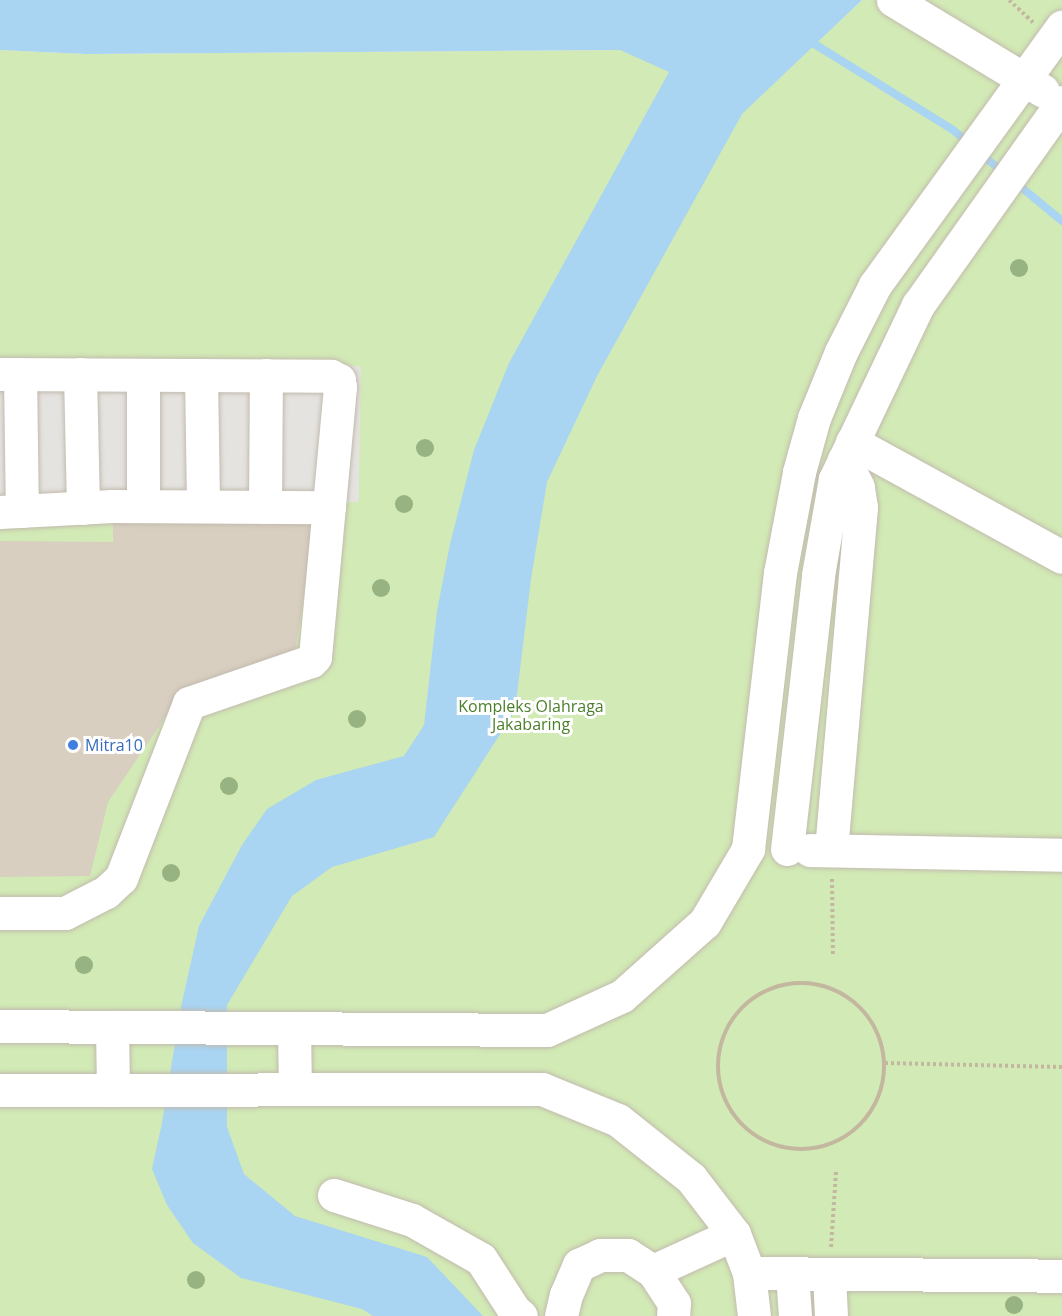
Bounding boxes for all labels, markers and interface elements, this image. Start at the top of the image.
park label: Kompleks Olahraga Jakabaring [458,696,604,734]
place label: Mitra10 [85,735,143,755]
marker: Mitra10 [66,738,80,752]

